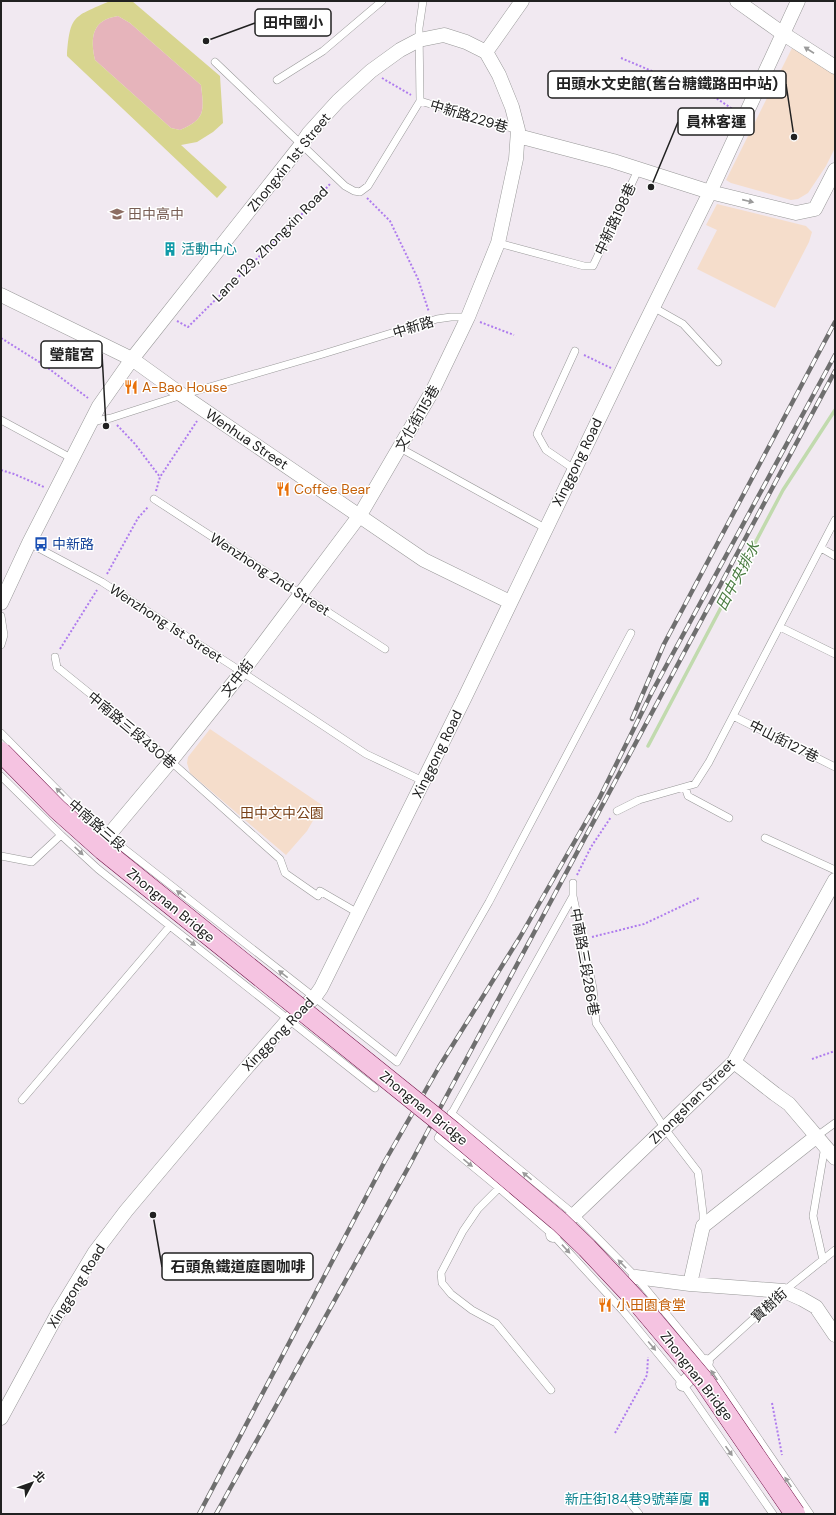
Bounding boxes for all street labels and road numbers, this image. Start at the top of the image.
street label: 中新路229巷 [428,96,510,136]
street label: Zhongxin 1st Street [244,109,334,215]
street label: 中新路198巷 [590,180,640,258]
street label: Lane 129, Zhongxin Road [208,182,332,306]
street label: 中新路 [390,312,436,342]
street label: 文化街115巷 [391,382,443,454]
street label: Wenhua Street [202,405,292,473]
street label: Xinggong Road [548,415,606,509]
street label: Wenzhong 2nd Street [207,528,333,620]
street label: Wenzhong 1st Street [106,580,226,666]
street label: 文中街 [217,656,257,700]
street label: 中南路三段430巷 [84,688,180,772]
street label: Xinggong Road [408,707,466,801]
street label: 中山街127巷 [746,716,822,766]
street label: 中南路三段 [65,795,129,855]
street label: Zhongnan Bridge [123,864,219,946]
street label: 中南路三段286巷 [567,907,603,1017]
street label: Xinggong Road [238,993,318,1075]
street label: Zhongshan Street [645,1054,739,1148]
street label: Zhongnan Bridge [376,1067,472,1149]
street label: Xinggong Road [43,1241,109,1331]
street label: 寶樹街 [747,1284,791,1326]
street label: Zhongnan Bridge [657,1328,737,1424]

